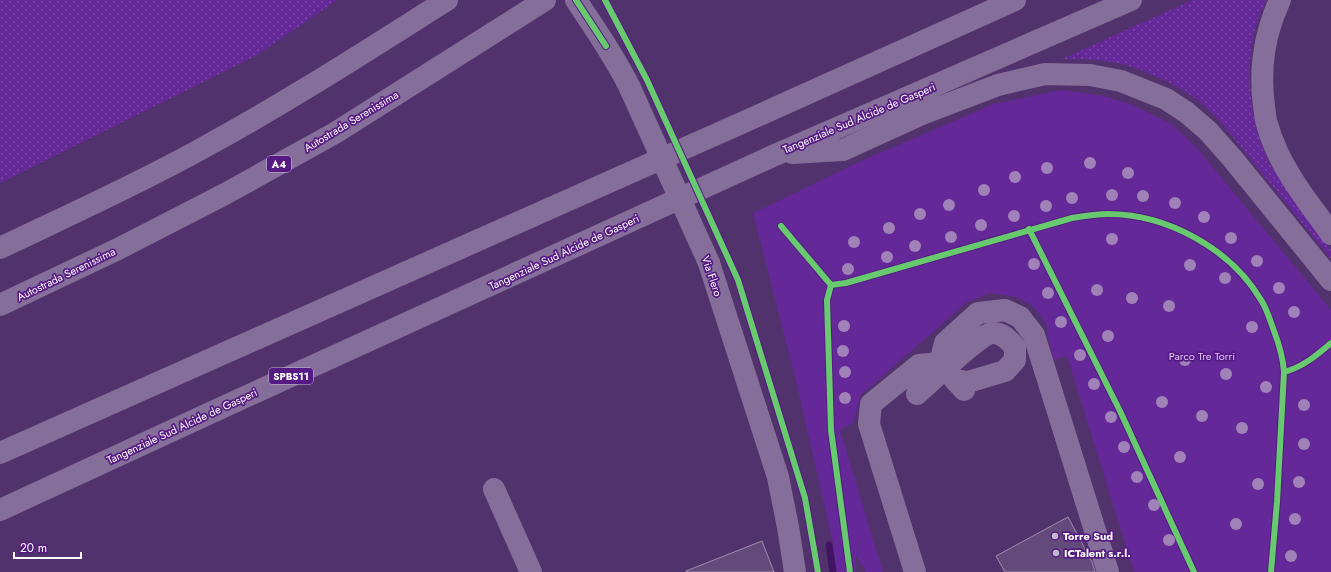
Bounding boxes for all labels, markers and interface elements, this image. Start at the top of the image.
street label: Tangenziale Sud Alcide de Gasperi [780,79,938,157]
street label: Autostrada Serenissima [301,86,401,156]
road number: A4 [267,156,291,172]
street label: Tangenziale Sud Alcide de Gasperi [486,210,642,294]
street label: Autostrada Serenissima [14,243,118,305]
street label: Via Flero [698,254,726,298]
park label: Parco Tre Torri [1169,348,1235,364]
road number: SPBS11 [269,368,313,384]
street label: Tangenziale Sud Alcide de Gasperi [104,384,260,468]
place label: Torre Sud [1063,528,1113,544]
marker: Torre Sud [1050,531,1060,541]
scale bar [14,534,81,560]
text: 20 m [20,539,47,557]
place label: ICTalent s.r.l. [1064,545,1131,561]
marker: ICTalent s.r.l. [1051,548,1061,558]

